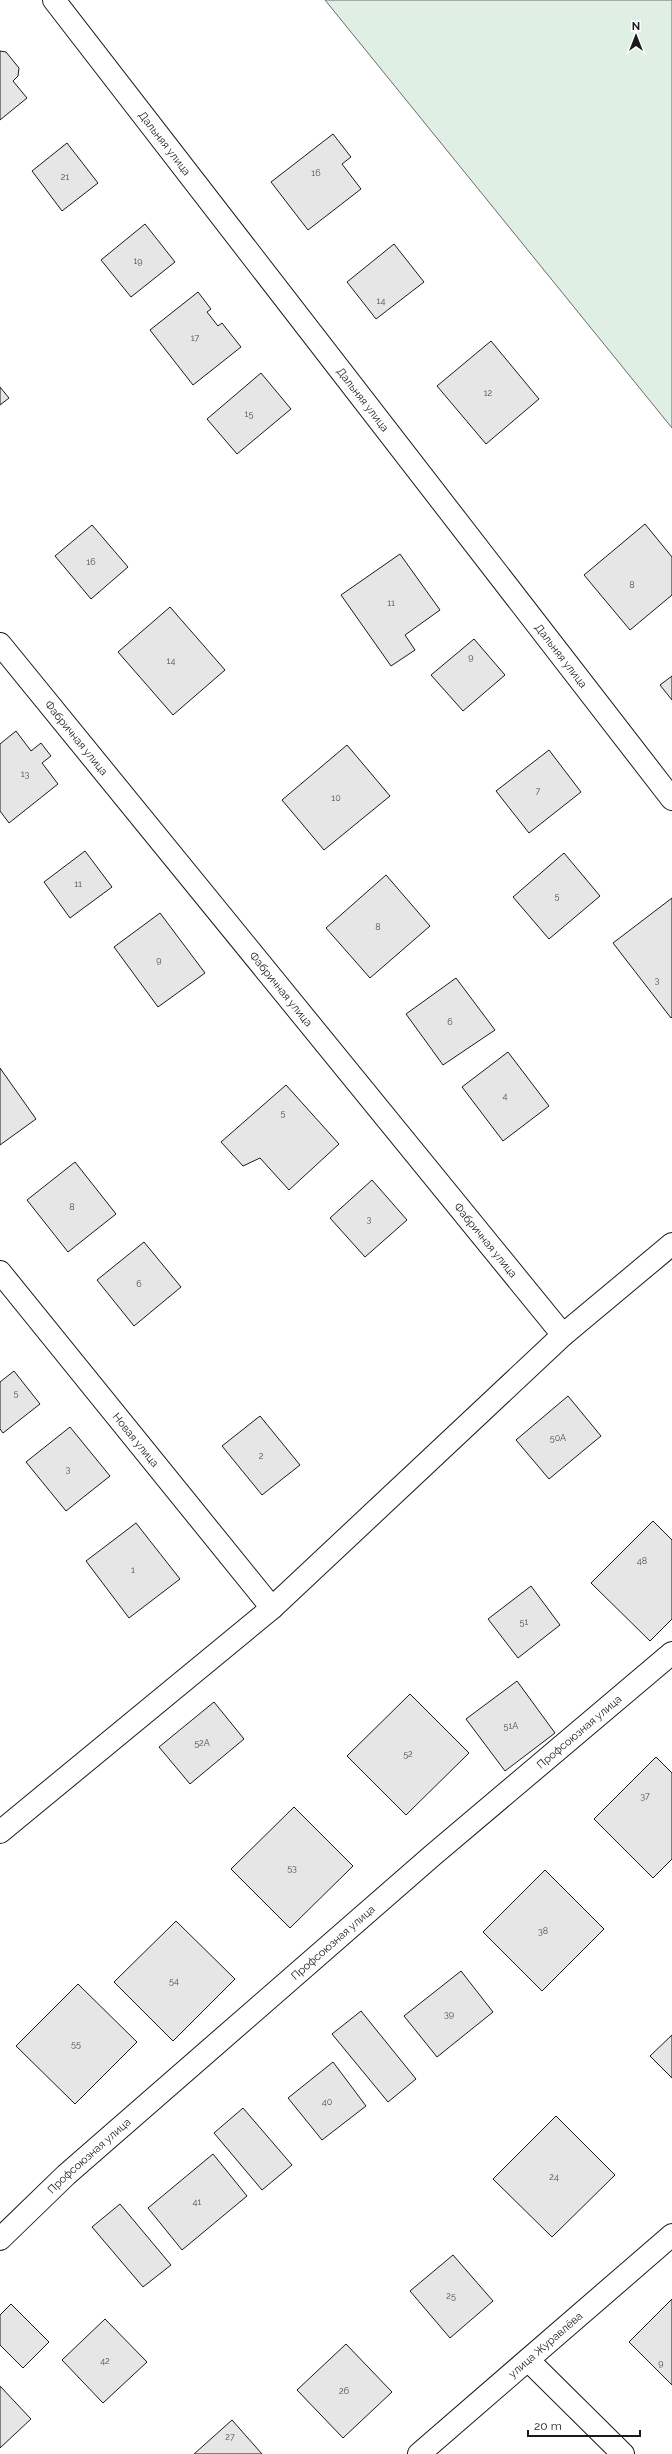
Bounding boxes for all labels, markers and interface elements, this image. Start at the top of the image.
north arrow [616,16,656,56]
text: N [632,20,640,33]
street label: Дальняя улица [136,109,193,178]
house number: 16 [311,168,321,178]
house number: 21 [61,172,69,182]
house number: 19 [133,256,143,266]
house number: 14 [377,296,385,306]
house number: 17 [191,333,199,343]
street label: Дальняя улица [334,365,391,434]
house number: 12 [484,388,493,398]
house number: 15 [245,409,253,419]
house number: 16 [86,557,96,567]
house number: 8 [629,580,635,590]
house number: 11 [387,598,395,608]
street label: Дальняя улица [532,621,590,691]
house number: 9 [468,652,474,662]
house number: 14 [167,656,175,666]
street label: Фабричная улица [42,698,110,778]
house number: 13 [21,769,30,779]
house number: 7 [536,786,541,796]
house number: 10 [331,793,341,803]
house number: 11 [74,879,82,889]
house number: 5 [555,891,560,901]
house number: 8 [375,922,381,932]
street label: Фабричная улица [246,949,315,1029]
house number: 9 [156,955,162,965]
house number: 3 [655,975,660,985]
house number: 6 [447,1017,453,1027]
house number: 4 [503,1091,508,1101]
house number: 5 [281,1108,286,1118]
street label: Фабричная улица [451,1201,520,1280]
house number: 8 [69,1202,75,1212]
house number: 3 [367,1214,372,1224]
house number: 6 [136,1279,142,1289]
house number: 5 [14,1388,19,1398]
street label: Новая улица [110,1411,161,1470]
house number: 50А [550,1433,566,1443]
house number: 2 [259,1451,264,1461]
house number: 3 [66,1464,71,1474]
house number: 48 [637,1556,647,1566]
house number: 1 [131,1565,135,1575]
house number: 51 [520,1617,529,1627]
street label: Профсоюзная улица [534,1693,624,1771]
house number: 51А [504,1721,518,1731]
house number: 52А [194,1738,210,1748]
house number: 52 [403,1749,413,1759]
house number: 37 [640,1791,650,1801]
house number: 53 [287,1863,297,1873]
street label: Профсоюзная улица [289,1903,378,1983]
house number: 38 [538,1926,548,1936]
house number: 54 [169,1976,179,1986]
house number: 39 [444,2009,454,2019]
house number: 55 [71,2039,81,2049]
house number: 40 [322,2097,333,2107]
street label: Профсоюзная улица [45,2116,134,2196]
house number: 24 [549,2172,559,2182]
house number: 41 [193,2197,202,2207]
house number: 25 [446,2291,456,2301]
street label: улица Журавлёва [506,2310,585,2381]
house number: 42 [100,2356,110,2366]
house number: 9 [658,2358,664,2368]
house number: 26 [339,2386,350,2396]
scale bar [528,2412,640,2438]
text: 20 m [534,2419,562,2433]
house number: 27 [225,2432,235,2442]

